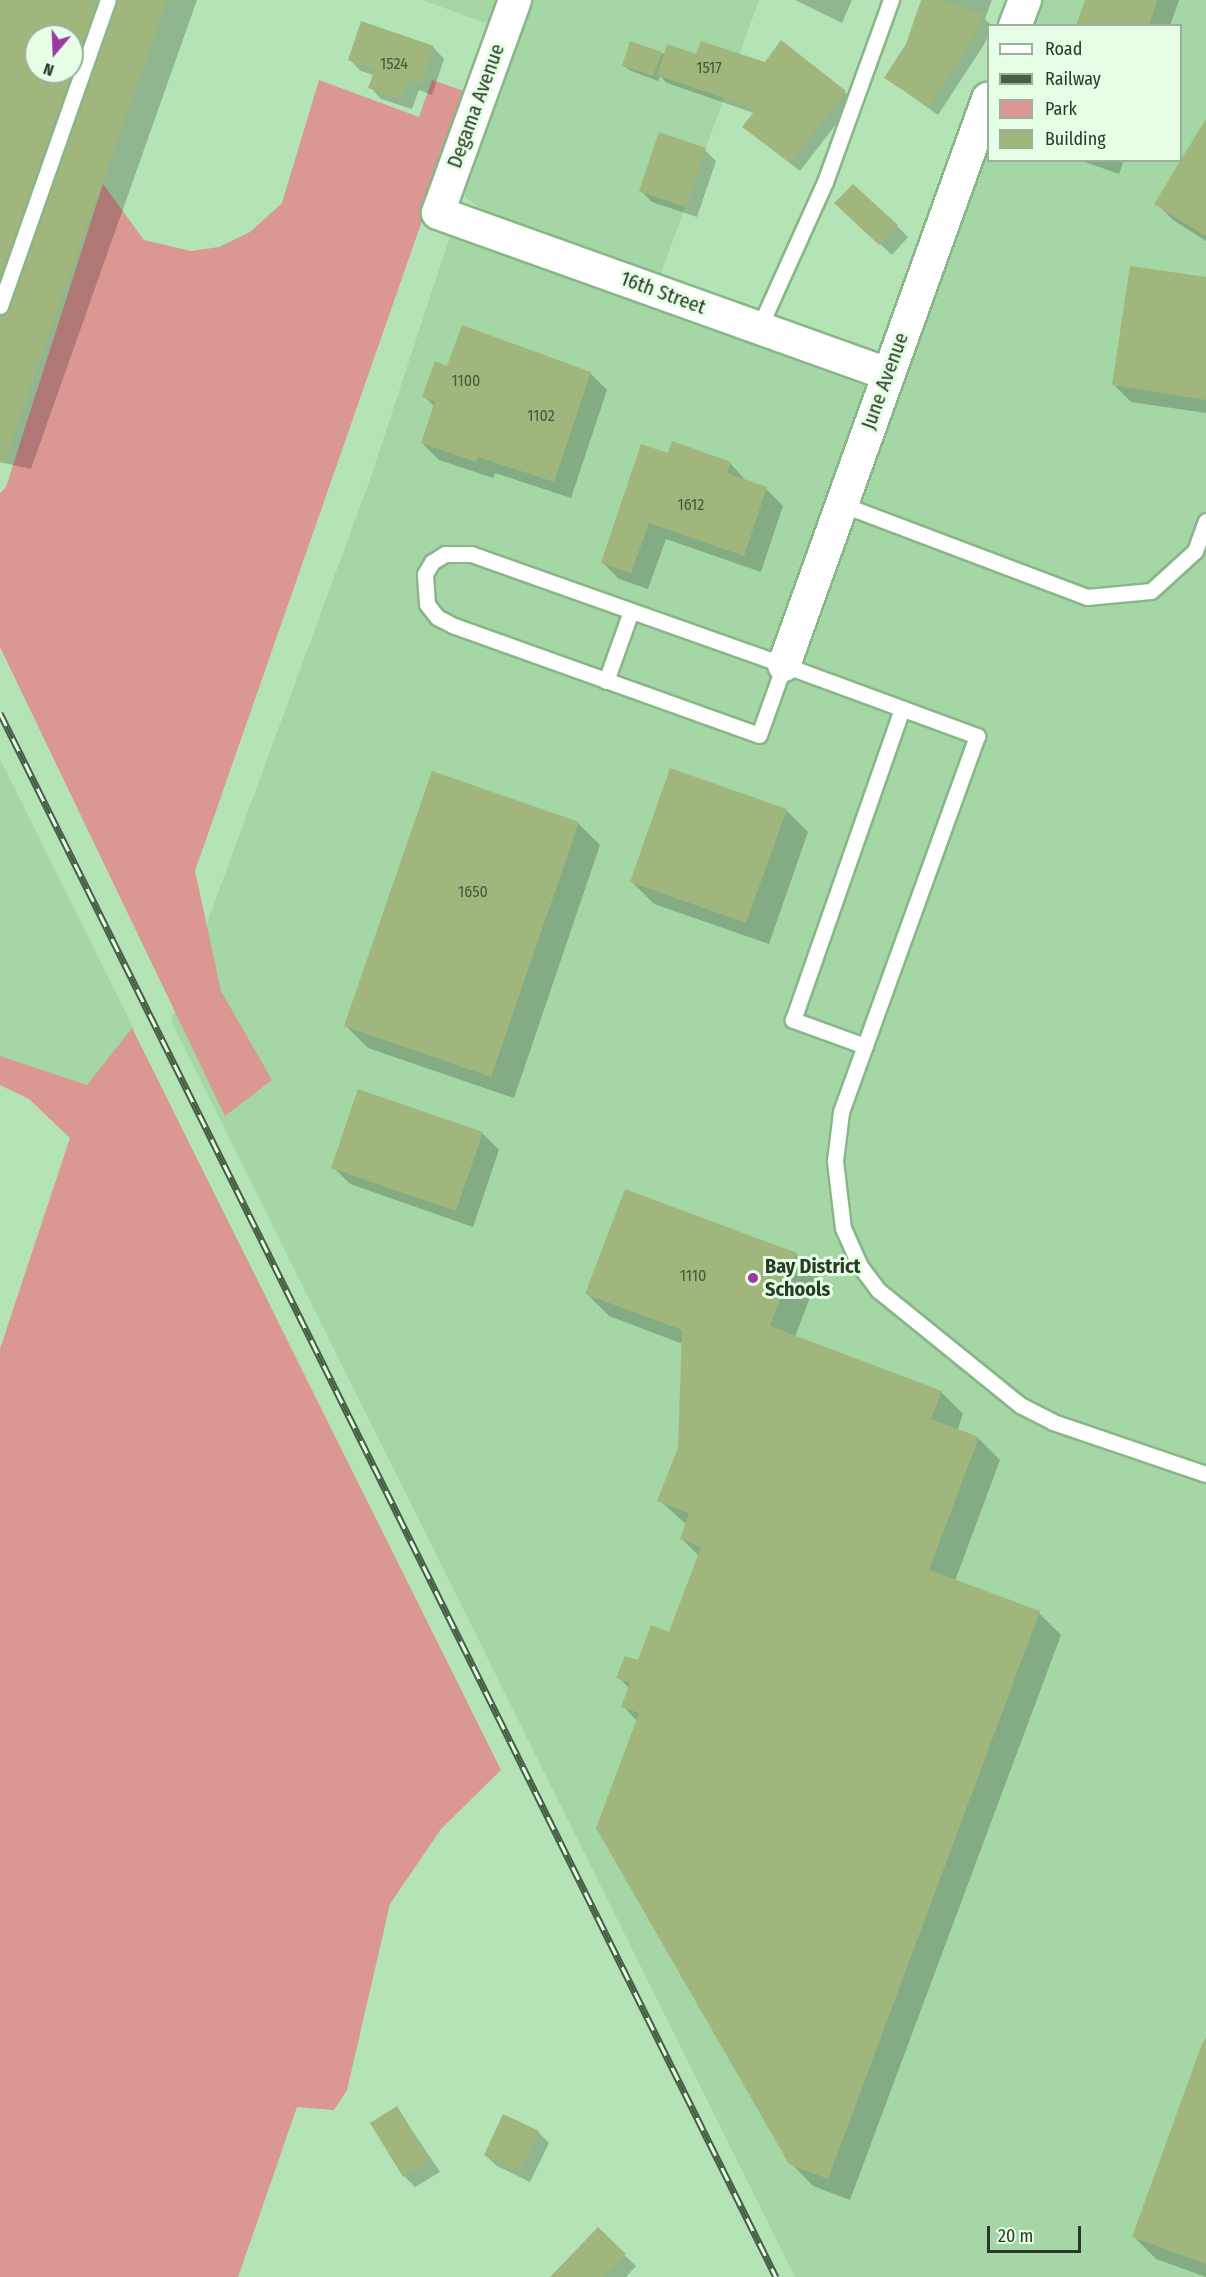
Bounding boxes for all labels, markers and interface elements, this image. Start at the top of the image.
north arrow [24,24,84,84]
legend [987,24,1182,162]
text: Road [1045,38,1082,60]
street label: Degama Avenue [442,41,510,171]
house number: 1524 [380,54,408,74]
house number: 1517 [696,58,722,78]
text: N [41,59,56,80]
text: Railway [1045,68,1101,90]
text: Park [1045,98,1077,120]
text: Building [1045,128,1106,150]
street label: 16th Street [617,267,709,319]
street label: June Avenue [856,329,914,433]
house number: 1100 [452,371,480,391]
house number: 1102 [527,406,555,426]
house number: 1612 [678,495,704,515]
house number: 1650 [458,882,488,902]
place label: Bay District Schools [765,1254,861,1301]
house number: 1110 [680,1266,706,1286]
marker: Bay District Schools [746,1271,760,1285]
scale bar [990,2214,1084,2252]
text: 20 m [998,2225,1033,2247]

